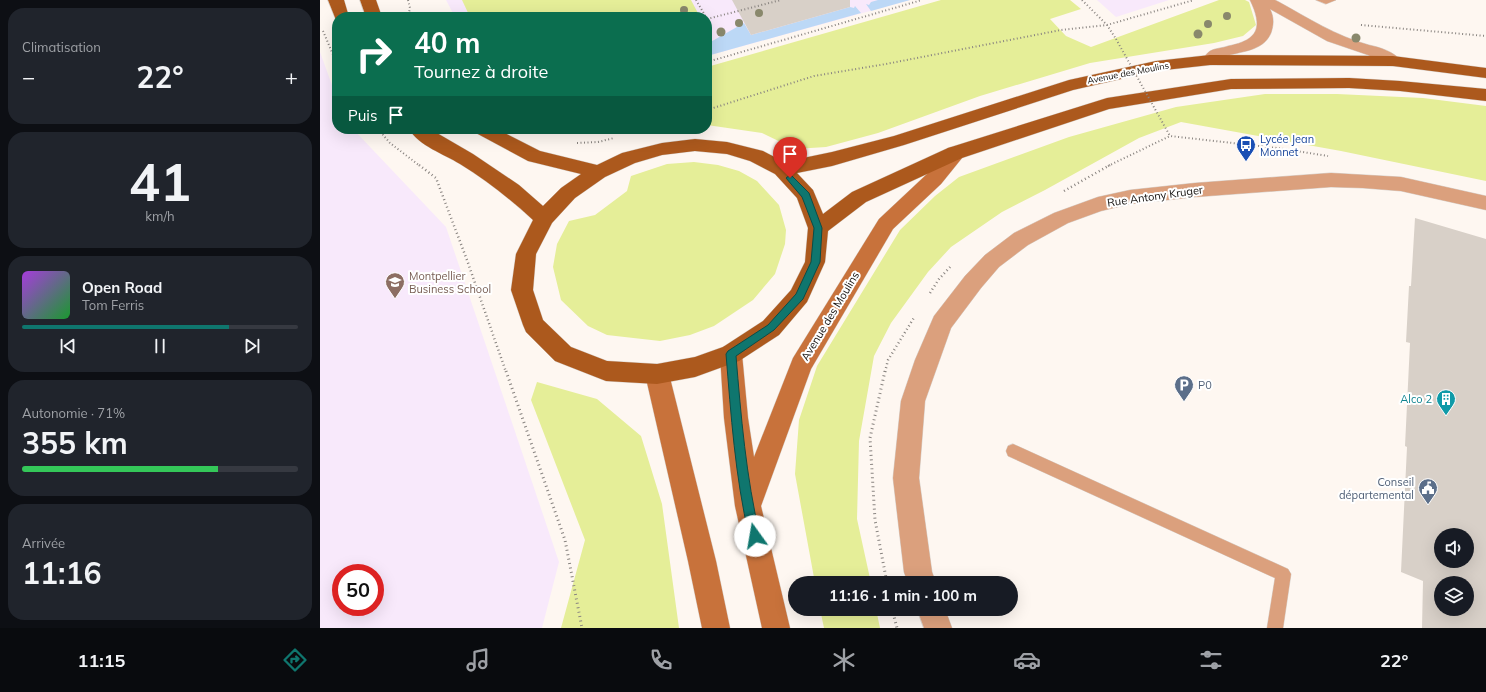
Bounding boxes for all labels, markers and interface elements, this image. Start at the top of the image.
text: 40 m [414,25,480,60]
icon: right [348,28,400,80]
text: Climatisation [22,39,101,55]
text: 22° [136,58,184,96]
street label: Avenue des Moulins [1086,59,1170,86]
text: Tournez à droite [414,60,548,83]
text: − [22,63,35,91]
text: + [285,63,298,91]
icon: arrive [385,104,407,126]
text: Puis [348,106,377,125]
place label: Lycée Jean Monnet [1260,132,1314,159]
bus stop icon: Lycée Jean Monnet [1235,134,1257,162]
pin [773,137,807,178]
icon: arrive [779,143,801,165]
text: 41 [129,149,191,214]
street label: Rue Antony Kruger [1106,182,1204,210]
text: km/h [145,208,175,224]
place label: Montpellier Business School [409,269,491,296]
street label: Avenue des Moulins [798,269,862,363]
school or university icon: Montpellier Business School [384,271,406,299]
text: Open Road [82,278,162,297]
text: Tom Ferris [82,297,144,313]
icon: previous [57,335,79,357]
icon: pause [149,335,171,357]
icon: next [241,335,263,357]
parking icon: P0 [1173,374,1195,402]
place label: P0 [1198,378,1212,392]
building icon: Alco 2 [1435,388,1457,416]
place label: Alco 2 [1400,392,1432,406]
text: Autonomie · 71% [22,405,125,421]
text: 355 km [22,424,128,462]
place label: Conseil départemental [1339,475,1414,502]
public building icon: Conseil départemental [1417,477,1439,505]
position arrow [734,515,776,557]
map controls [1434,528,1474,616]
button: sound [1434,528,1474,568]
text: Arrivée [22,535,65,551]
text: 11:16 [22,554,101,592]
speed limit sign: 50 [332,564,384,616]
button: layers [1434,576,1474,616]
text: 11:16 · 1 min · 100 m [829,586,977,605]
icon: directions [281,646,309,674]
icon: music [464,646,492,674]
icon: phone [647,646,675,674]
icon: climate [830,646,858,674]
icon: car [1013,646,1041,674]
icon: filters [1197,646,1225,674]
text: 11:15 [78,649,125,672]
text: 22° [1380,649,1408,672]

